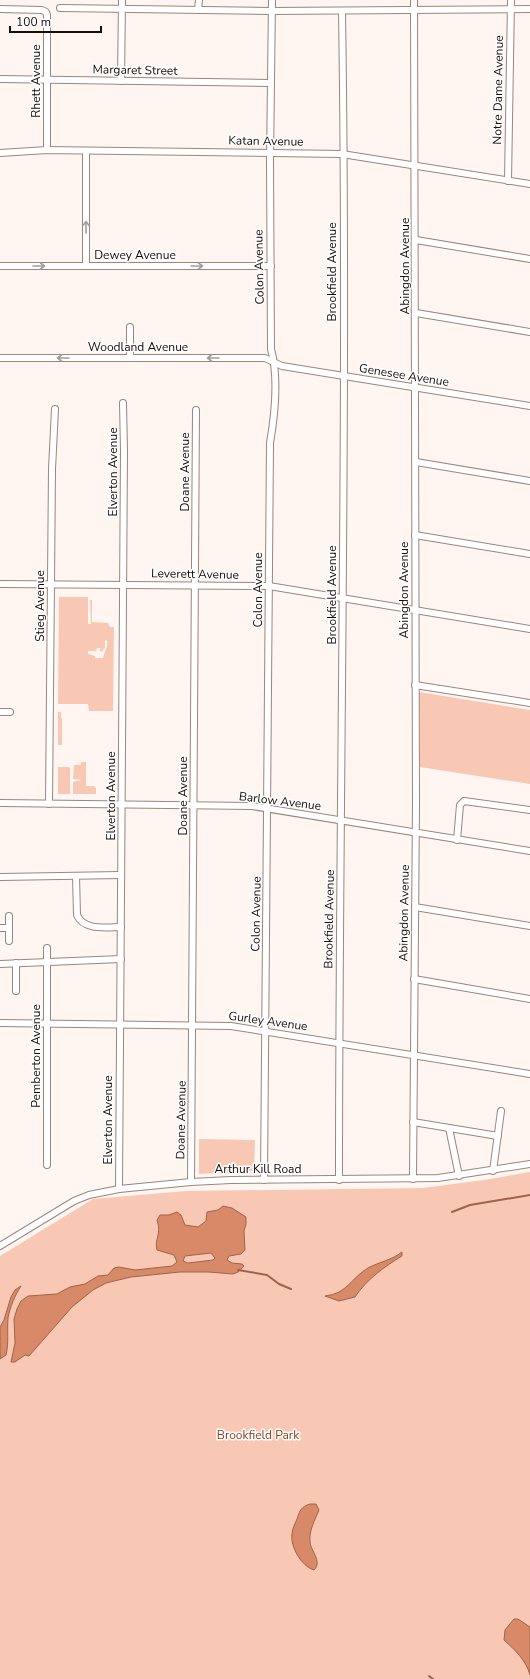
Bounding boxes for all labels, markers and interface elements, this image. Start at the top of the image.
scale bar [10,8,101,34]
text: 100 m [16,14,51,30]
street label: Notre Dame Avenue [489,35,507,145]
street label: Rhett Avenue [28,44,44,118]
street label: Margaret Street [92,61,178,79]
street label: Katan Avenue [228,132,304,150]
street label: Abingdon Avenue [397,218,413,314]
one-way arrow [82,221,90,234]
street label: Brookfield Avenue [324,222,340,322]
street label: Colon Avenue [250,229,268,305]
street label: Dewey Avenue [94,247,176,263]
one-way arrow [32,262,45,270]
one-way arrow [190,262,203,270]
street label: Woodland Avenue [88,339,188,355]
one-way arrow [57,354,70,362]
one-way arrow [207,354,220,362]
street label: Genesee Avenue [358,360,450,390]
street label: Elverton Avenue [105,427,121,517]
street label: Doane Avenue [177,432,193,512]
street label: Abingdon Avenue [396,542,412,638]
street label: Brookfield Avenue [324,545,340,645]
street label: Colon Avenue [250,552,266,628]
street label: Leverett Avenue [151,565,239,583]
street label: Stieg Avenue [32,570,48,642]
street label: Elverton Avenue [103,751,119,841]
street label: Doane Avenue [175,756,191,836]
street label: Barlow Avenue [238,788,322,814]
street label: Abingdon Avenue [395,864,413,962]
street label: Brookfield Avenue [320,869,338,969]
street label: Colon Avenue [247,876,265,952]
street label: Pemberton Avenue [28,1004,44,1108]
street label: Gurley Avenue [227,1008,309,1034]
street label: Elverton Avenue [100,1075,116,1165]
street label: Doane Avenue [172,1080,190,1160]
street label: Arthur Kill Road [215,1161,301,1177]
park label: Brookfield Park [217,1427,300,1443]

